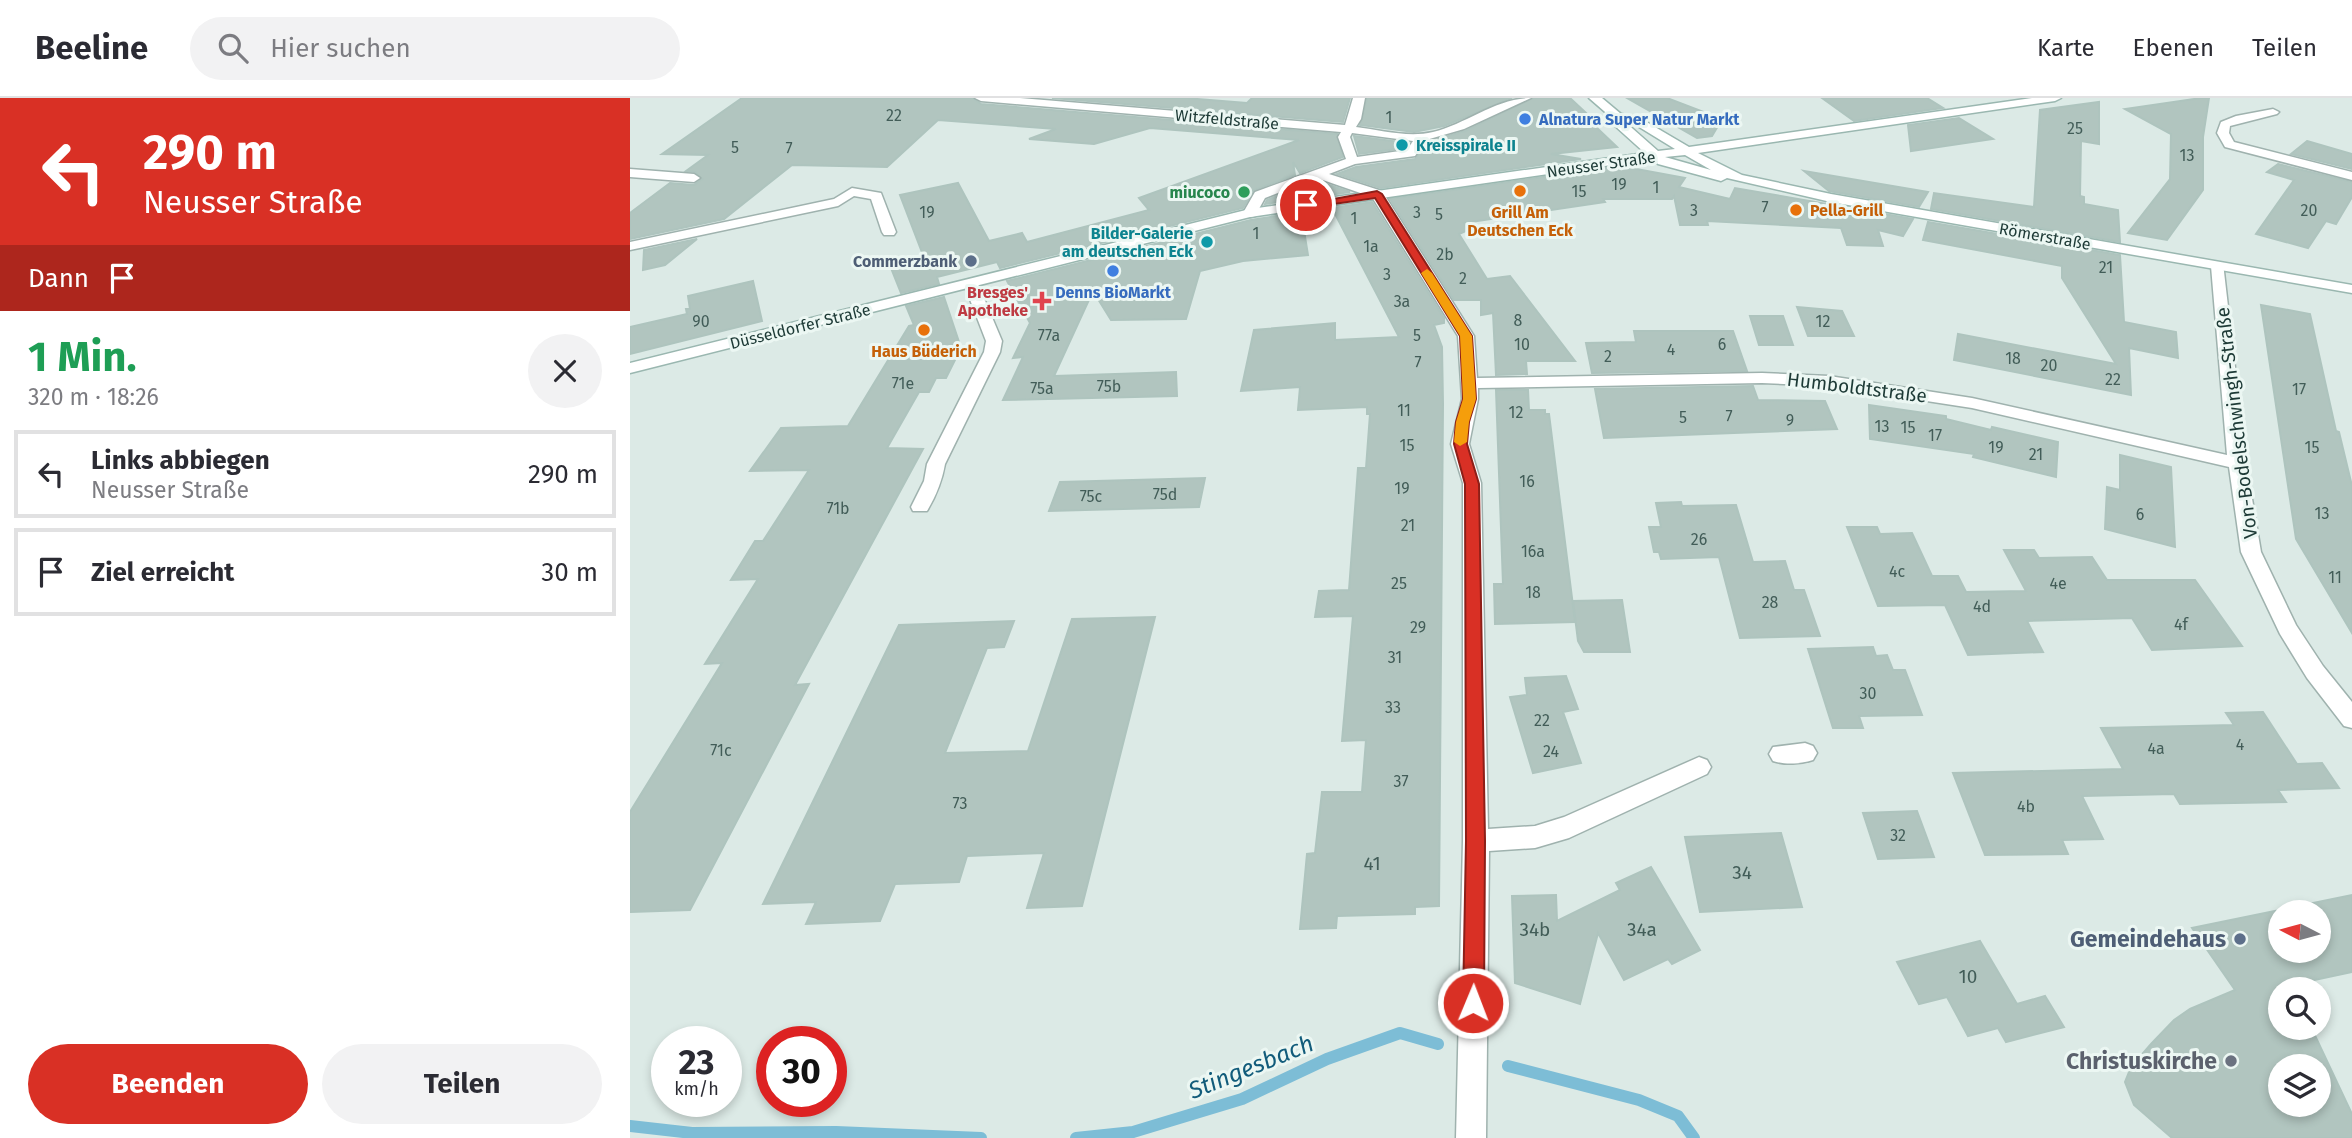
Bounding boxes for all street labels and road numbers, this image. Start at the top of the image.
street label: Witzfeldstraße [1174,105,1280,134]
street label: Neusser Straße [1545,147,1657,182]
street label: Römerstraße [1998,219,2092,254]
street label: Düsseldorfer Straße [728,300,872,353]
street label: Von-Bodelschwingh-Straße [2211,306,2262,540]
street label: Humboldtstraße [1786,368,1928,407]

